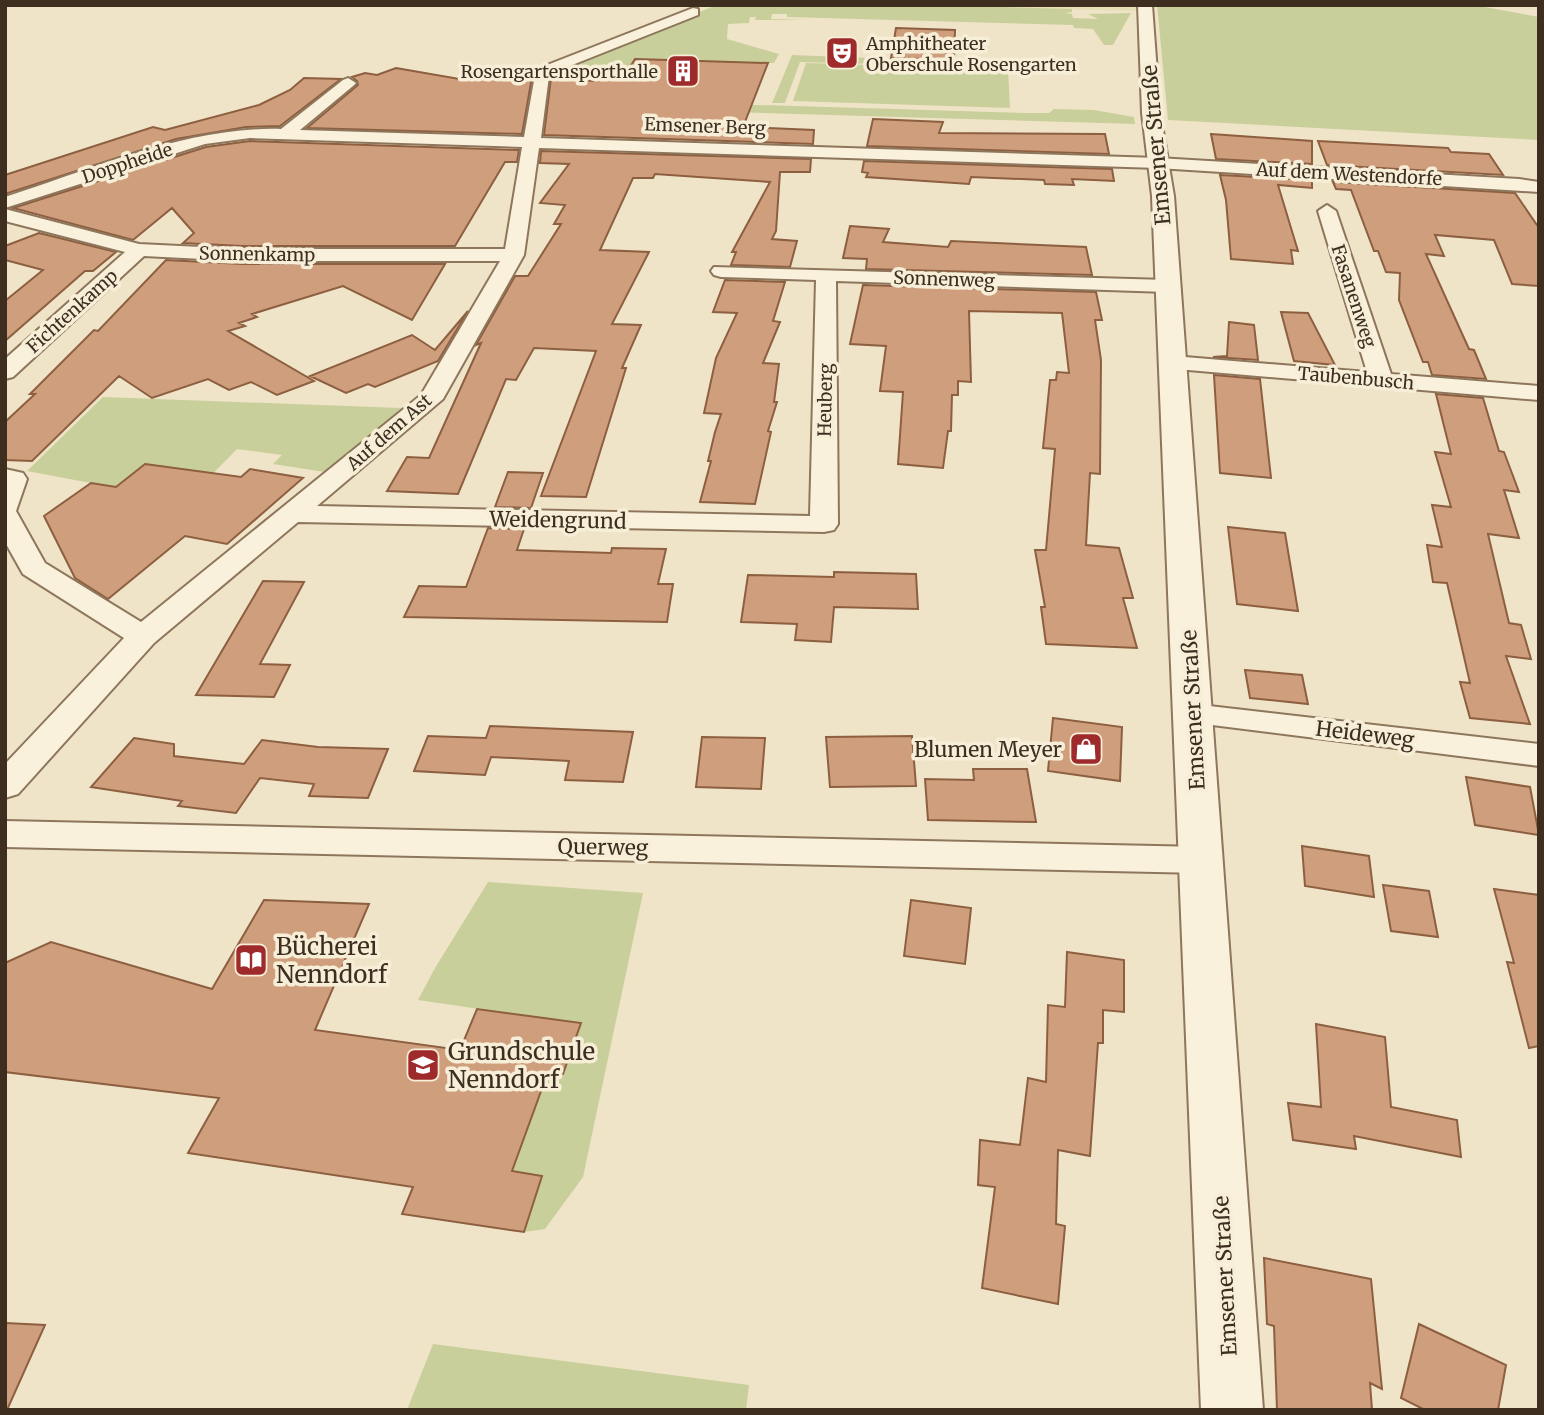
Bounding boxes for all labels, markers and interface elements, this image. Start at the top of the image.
place label: Amphitheater Oberschule Rosengarten [865,32,1077,76]
theatre icon: Amphitheater Oberschule Rosengarten [823,34,861,72]
building icon: Rosengartensporthalle [664,52,702,90]
place label: Rosengartensporthalle [461,60,658,83]
street label: Emsener Straße [1136,64,1176,226]
street label: Emsener Berg [644,112,766,140]
street label: Doppheide [79,138,175,188]
street label: Auf dem Westendorfe [1254,158,1443,190]
street label: Sonnenkamp [199,241,315,267]
street label: Fasanenweg [1327,242,1382,351]
street label: Fichtenkamp [22,264,122,358]
street label: Sonnenweg [893,266,995,292]
street label: Taubenbusch [1297,361,1415,395]
street label: Heuberg [813,363,837,437]
street label: Auf dem Ast [341,389,436,476]
street label: Weidengrund [488,505,627,535]
street label: Emsener Straße [1175,629,1211,791]
street label: Heideweg [1314,715,1416,753]
shop icon: Blumen Meyer [1067,730,1105,768]
place label: Blumen Meyer [914,736,1062,763]
street label: Querweg [557,833,649,861]
place label: Bücherei Nenndorf [276,931,388,990]
library icon: Bücherei Nenndorf [232,941,270,979]
place label: Grundschule Nenndorf [448,1036,595,1095]
school or university icon: Grundschule Nenndorf [404,1046,442,1084]
street label: Emsener Straße [1207,1195,1243,1357]

